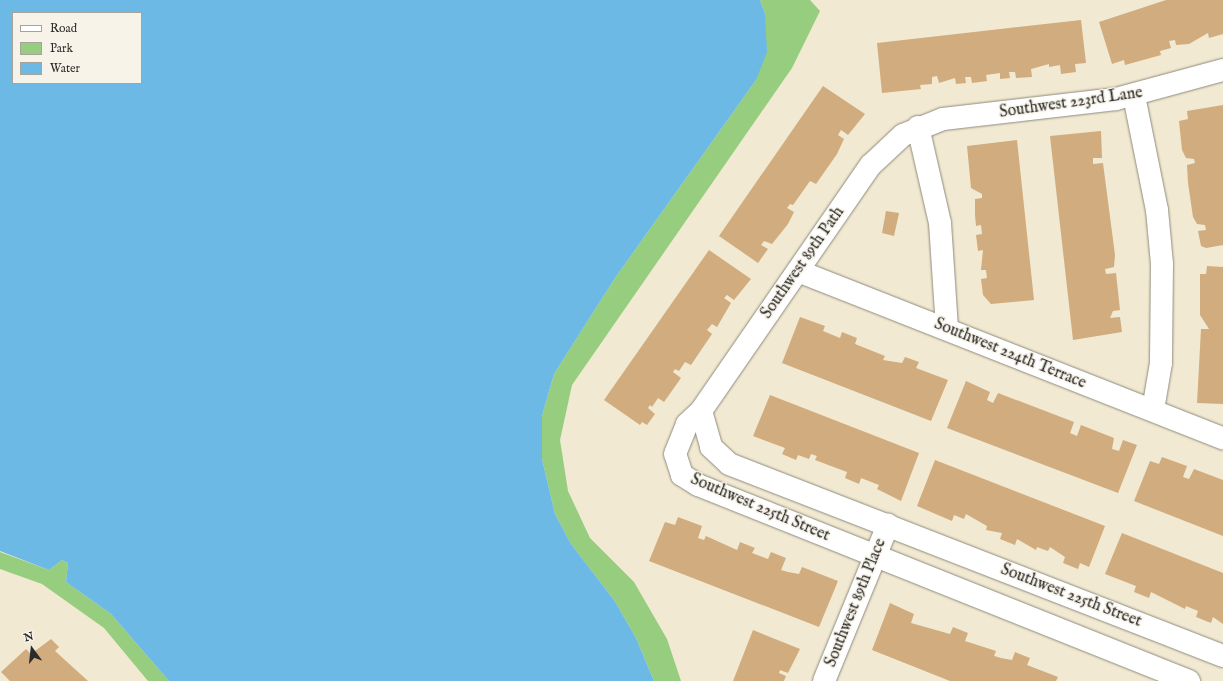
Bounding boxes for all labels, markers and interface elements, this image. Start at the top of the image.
legend [12,12,142,84]
text: Road [50,21,77,36]
text: Park [50,41,73,56]
text: Water [50,61,80,76]
street label: Southwest 223rd Lane [998,83,1144,123]
street label: Southwest 89th Path [757,203,849,323]
street label: Southwest 224th Terrace [931,315,1089,393]
street label: Southwest 225th Street [688,470,832,546]
street label: Southwest 89th Place [821,536,891,670]
street label: Southwest 225th Street [998,560,1144,632]
north arrow [12,629,52,669]
text: N [22,629,35,645]

